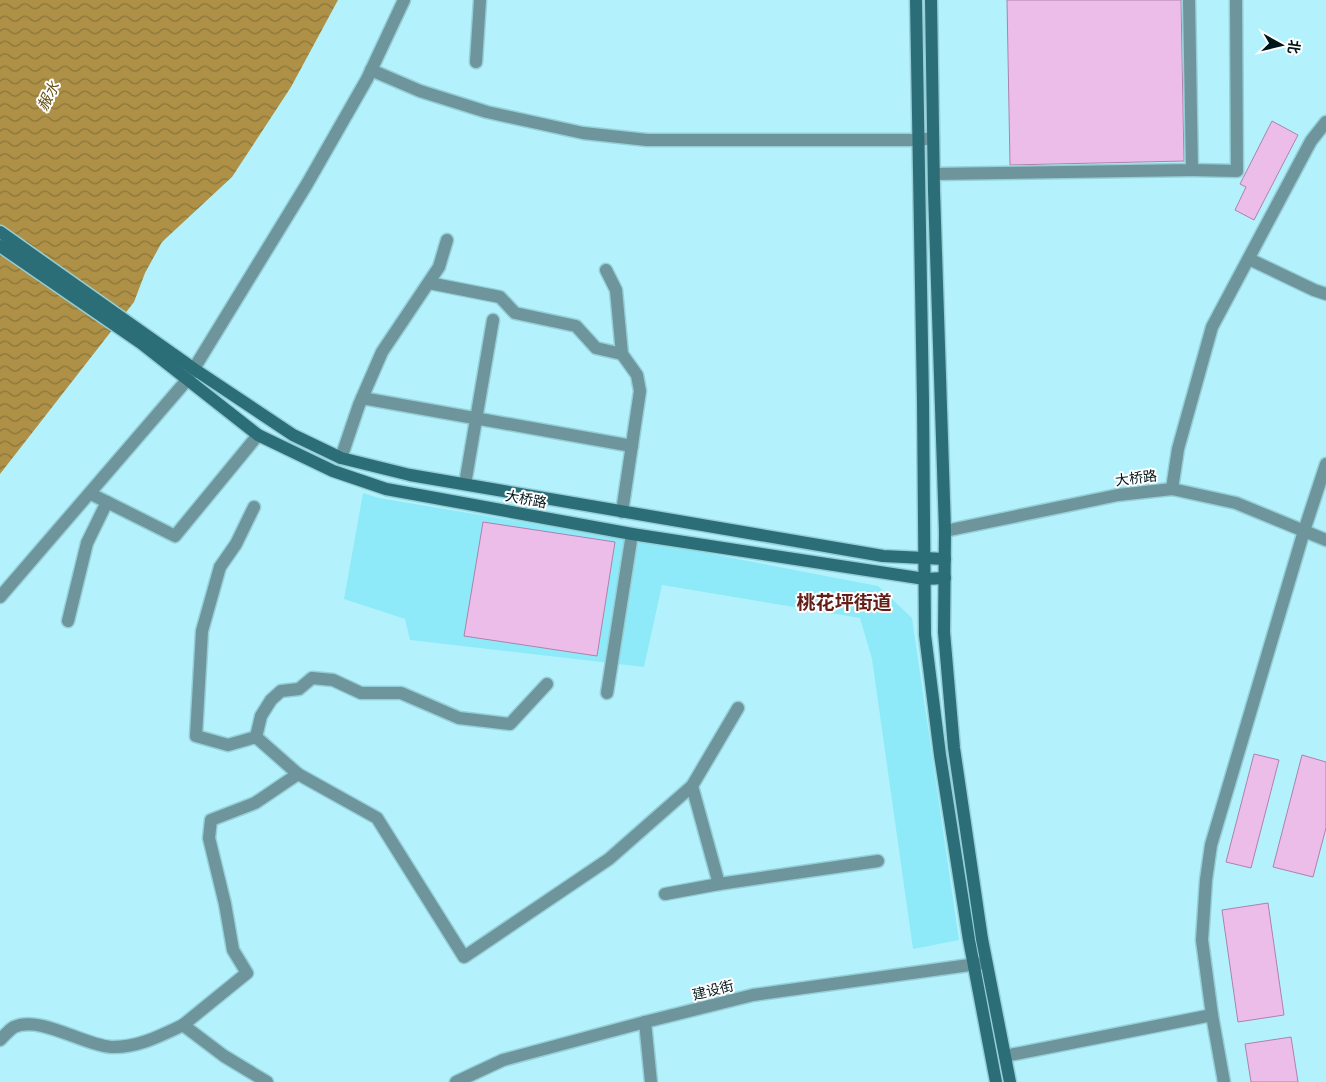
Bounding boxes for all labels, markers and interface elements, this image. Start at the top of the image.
north arrow [1256,20,1306,70]
text: 北 [1284,39,1304,55]
water label: 赧水 [33,77,64,114]
street label: 大桥路 [1114,467,1158,489]
street label: 大桥路 [504,486,548,512]
district label: 桃花坪街道 [796,590,892,614]
street label: 建设街 [690,976,736,1004]

